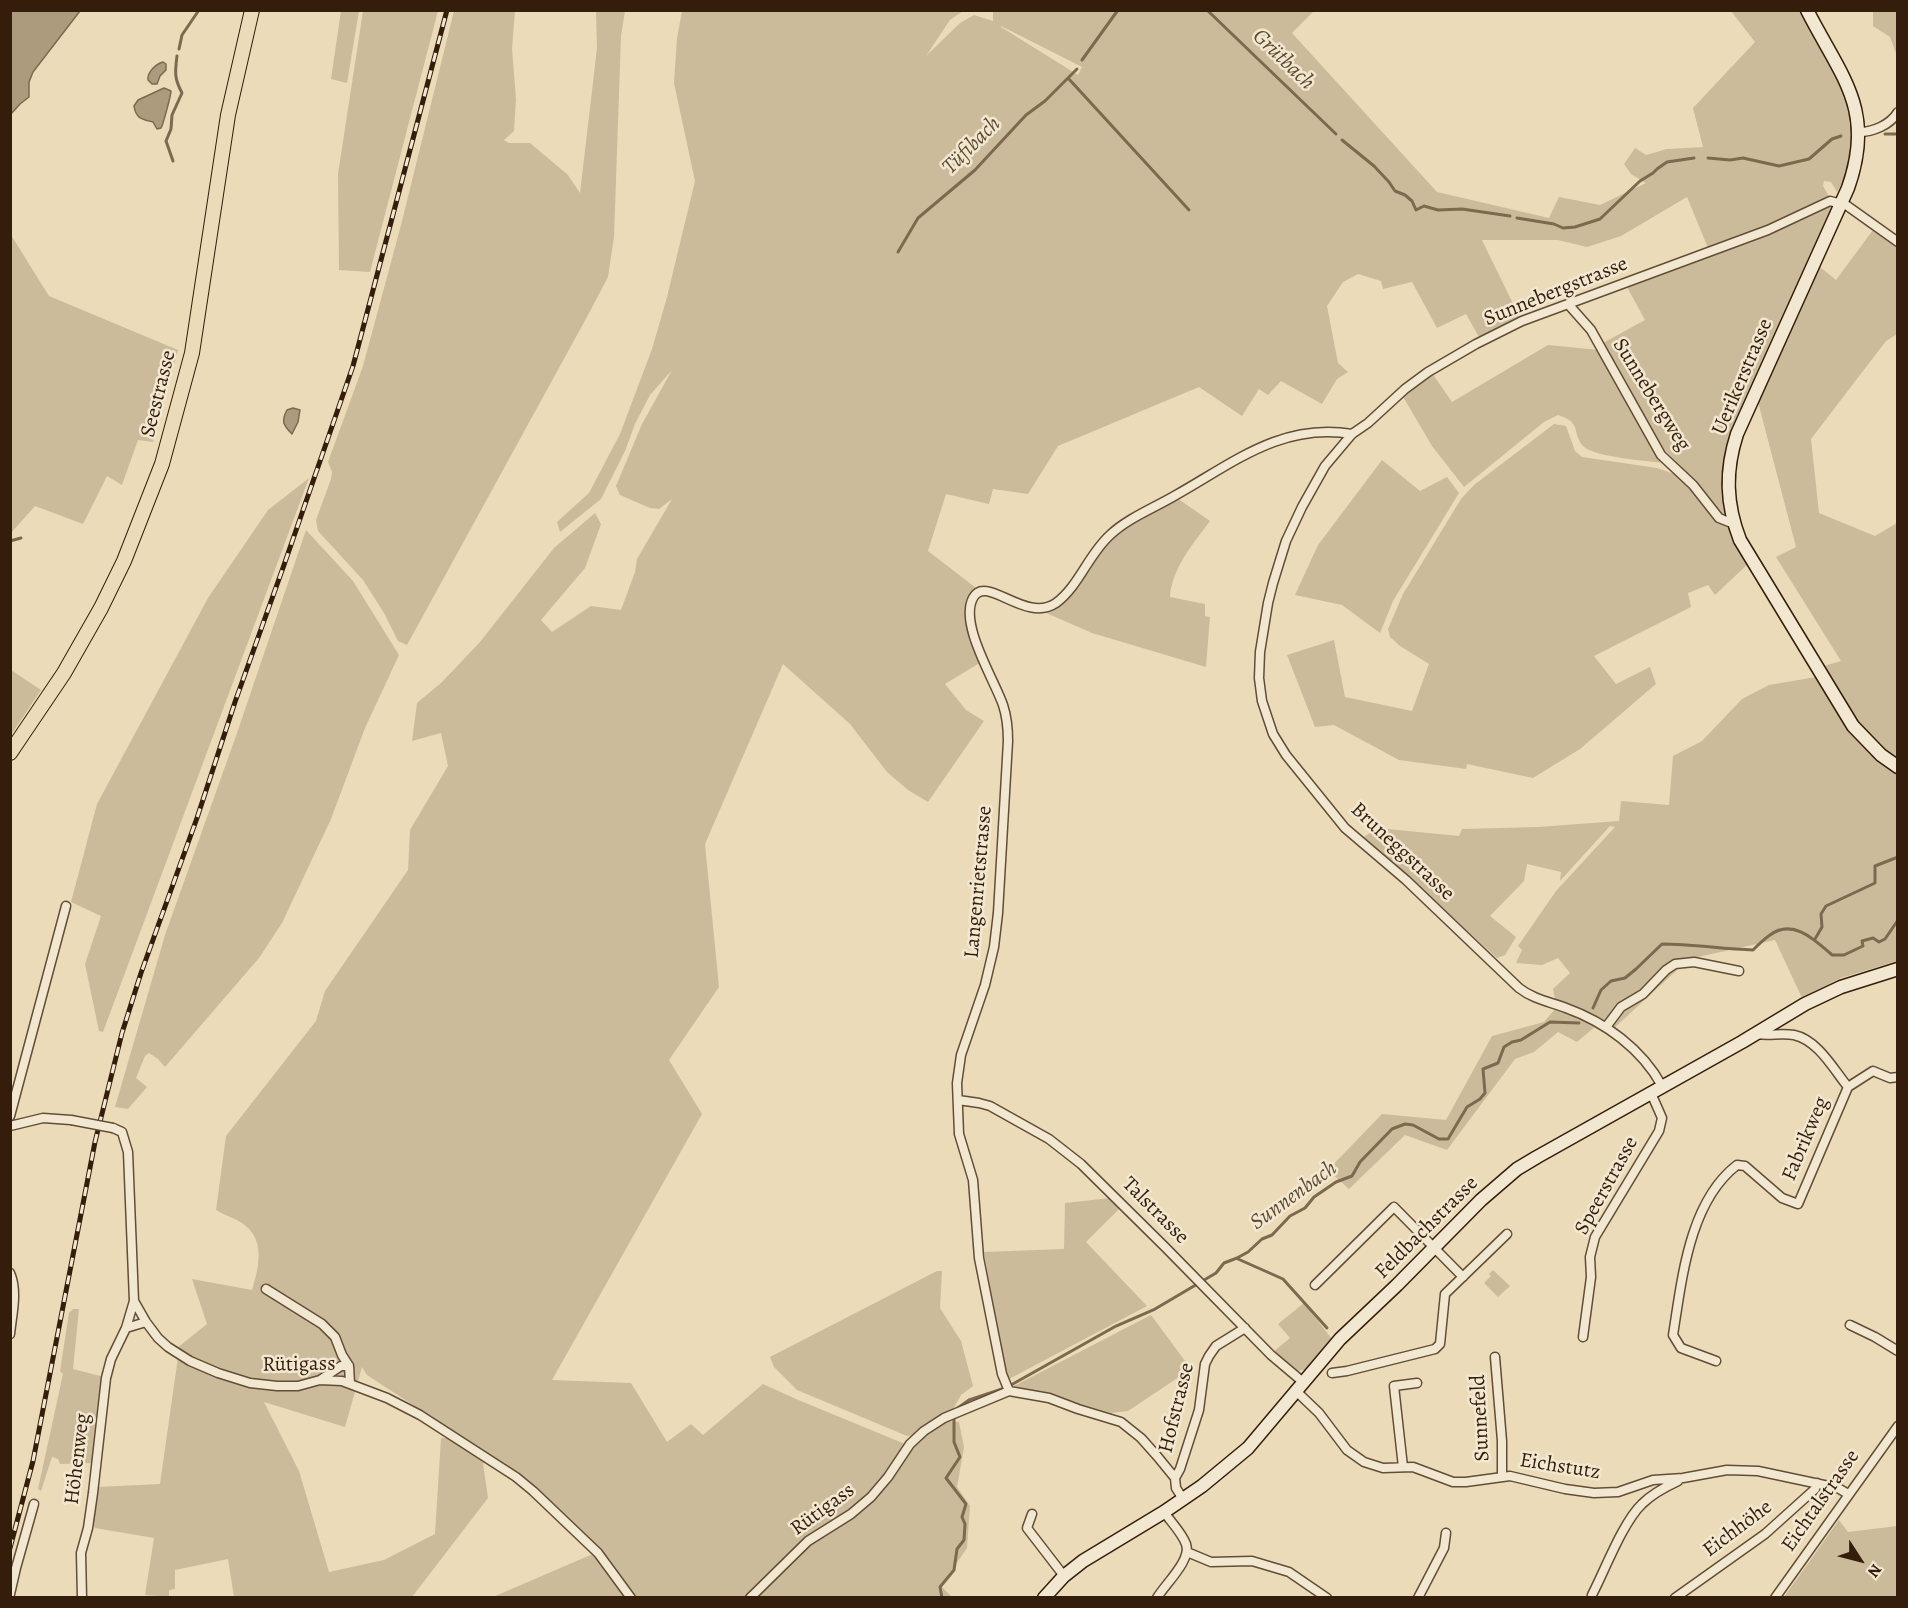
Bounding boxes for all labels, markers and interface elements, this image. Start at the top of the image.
water label: Grütbach [1246,24,1320,96]
water label: Tüfibach [937,111,1007,181]
street label: Sunnebergstrasse [1480,252,1632,332]
street label: Uerikerstrasse [1707,315,1779,439]
street label: Sunnebergweg [1606,334,1696,456]
street label: Seestrasse [136,348,182,440]
street label: Bruneggstrasse [1345,798,1459,906]
street label: Langenrietstrasse [960,805,998,959]
street label: Fabrikweg [1777,1093,1835,1185]
street label: Speerstrasse [1570,1133,1644,1239]
water label: Sunnenbach [1245,1156,1343,1236]
street label: Feldbachstrasse [1370,1171,1484,1285]
street label: Talstrasse [1116,1172,1194,1250]
street label: Rütigass [262,1352,336,1378]
street label: Hofstrasse [1154,1360,1200,1456]
street label: Sunnefeld [1466,1374,1496,1462]
street label: Höhenweg [60,1412,96,1506]
street label: Eichtalstrasse [1777,1445,1865,1557]
street label: Eichstutz [1518,1448,1602,1486]
street label: Rütigass [786,1478,860,1542]
street label: Eichhöhe [1698,1495,1778,1563]
north arrow [1830,1530,1890,1590]
text: N [1862,1559,1887,1582]

